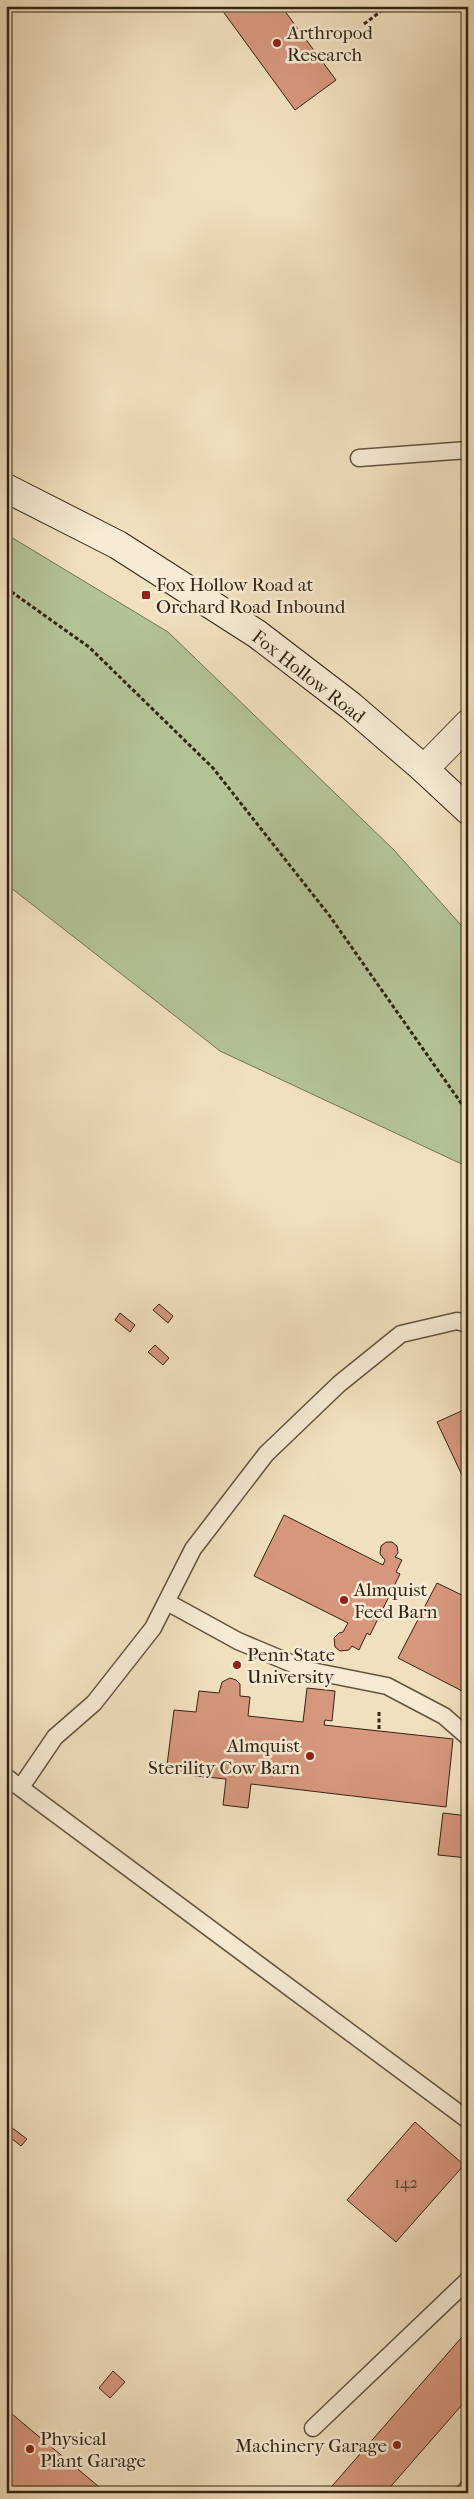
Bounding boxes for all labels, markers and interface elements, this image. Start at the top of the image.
place label: Arthropod Research [286,22,373,66]
marker: Arthropod Research [271,37,283,49]
place label: Fox Hollow Road at Orchard Road Inbound [156,574,346,618]
marker: Fox Hollow Road at Orchard Road Inbound [140,589,152,601]
street label: Fox Hollow Road [247,626,370,728]
place label: Almquist Feed Barn [353,1579,438,1623]
marker: Almquist Feed Barn [338,1594,350,1606]
place label: Penn State University [247,1644,335,1688]
marker: Penn State University [231,1659,243,1671]
place label: Almquist Sterility Cow Barn [148,1735,300,1779]
marker: Almquist Sterility Cow Barn [304,1750,316,1762]
house number: 142 [394,2173,418,2192]
place label: Physical Plant Garage [40,2428,146,2472]
place label: Machinery Garage [235,2435,387,2457]
marker: Machinery Garage [391,2439,403,2451]
marker: Physical Plant Garage [24,2443,36,2455]

